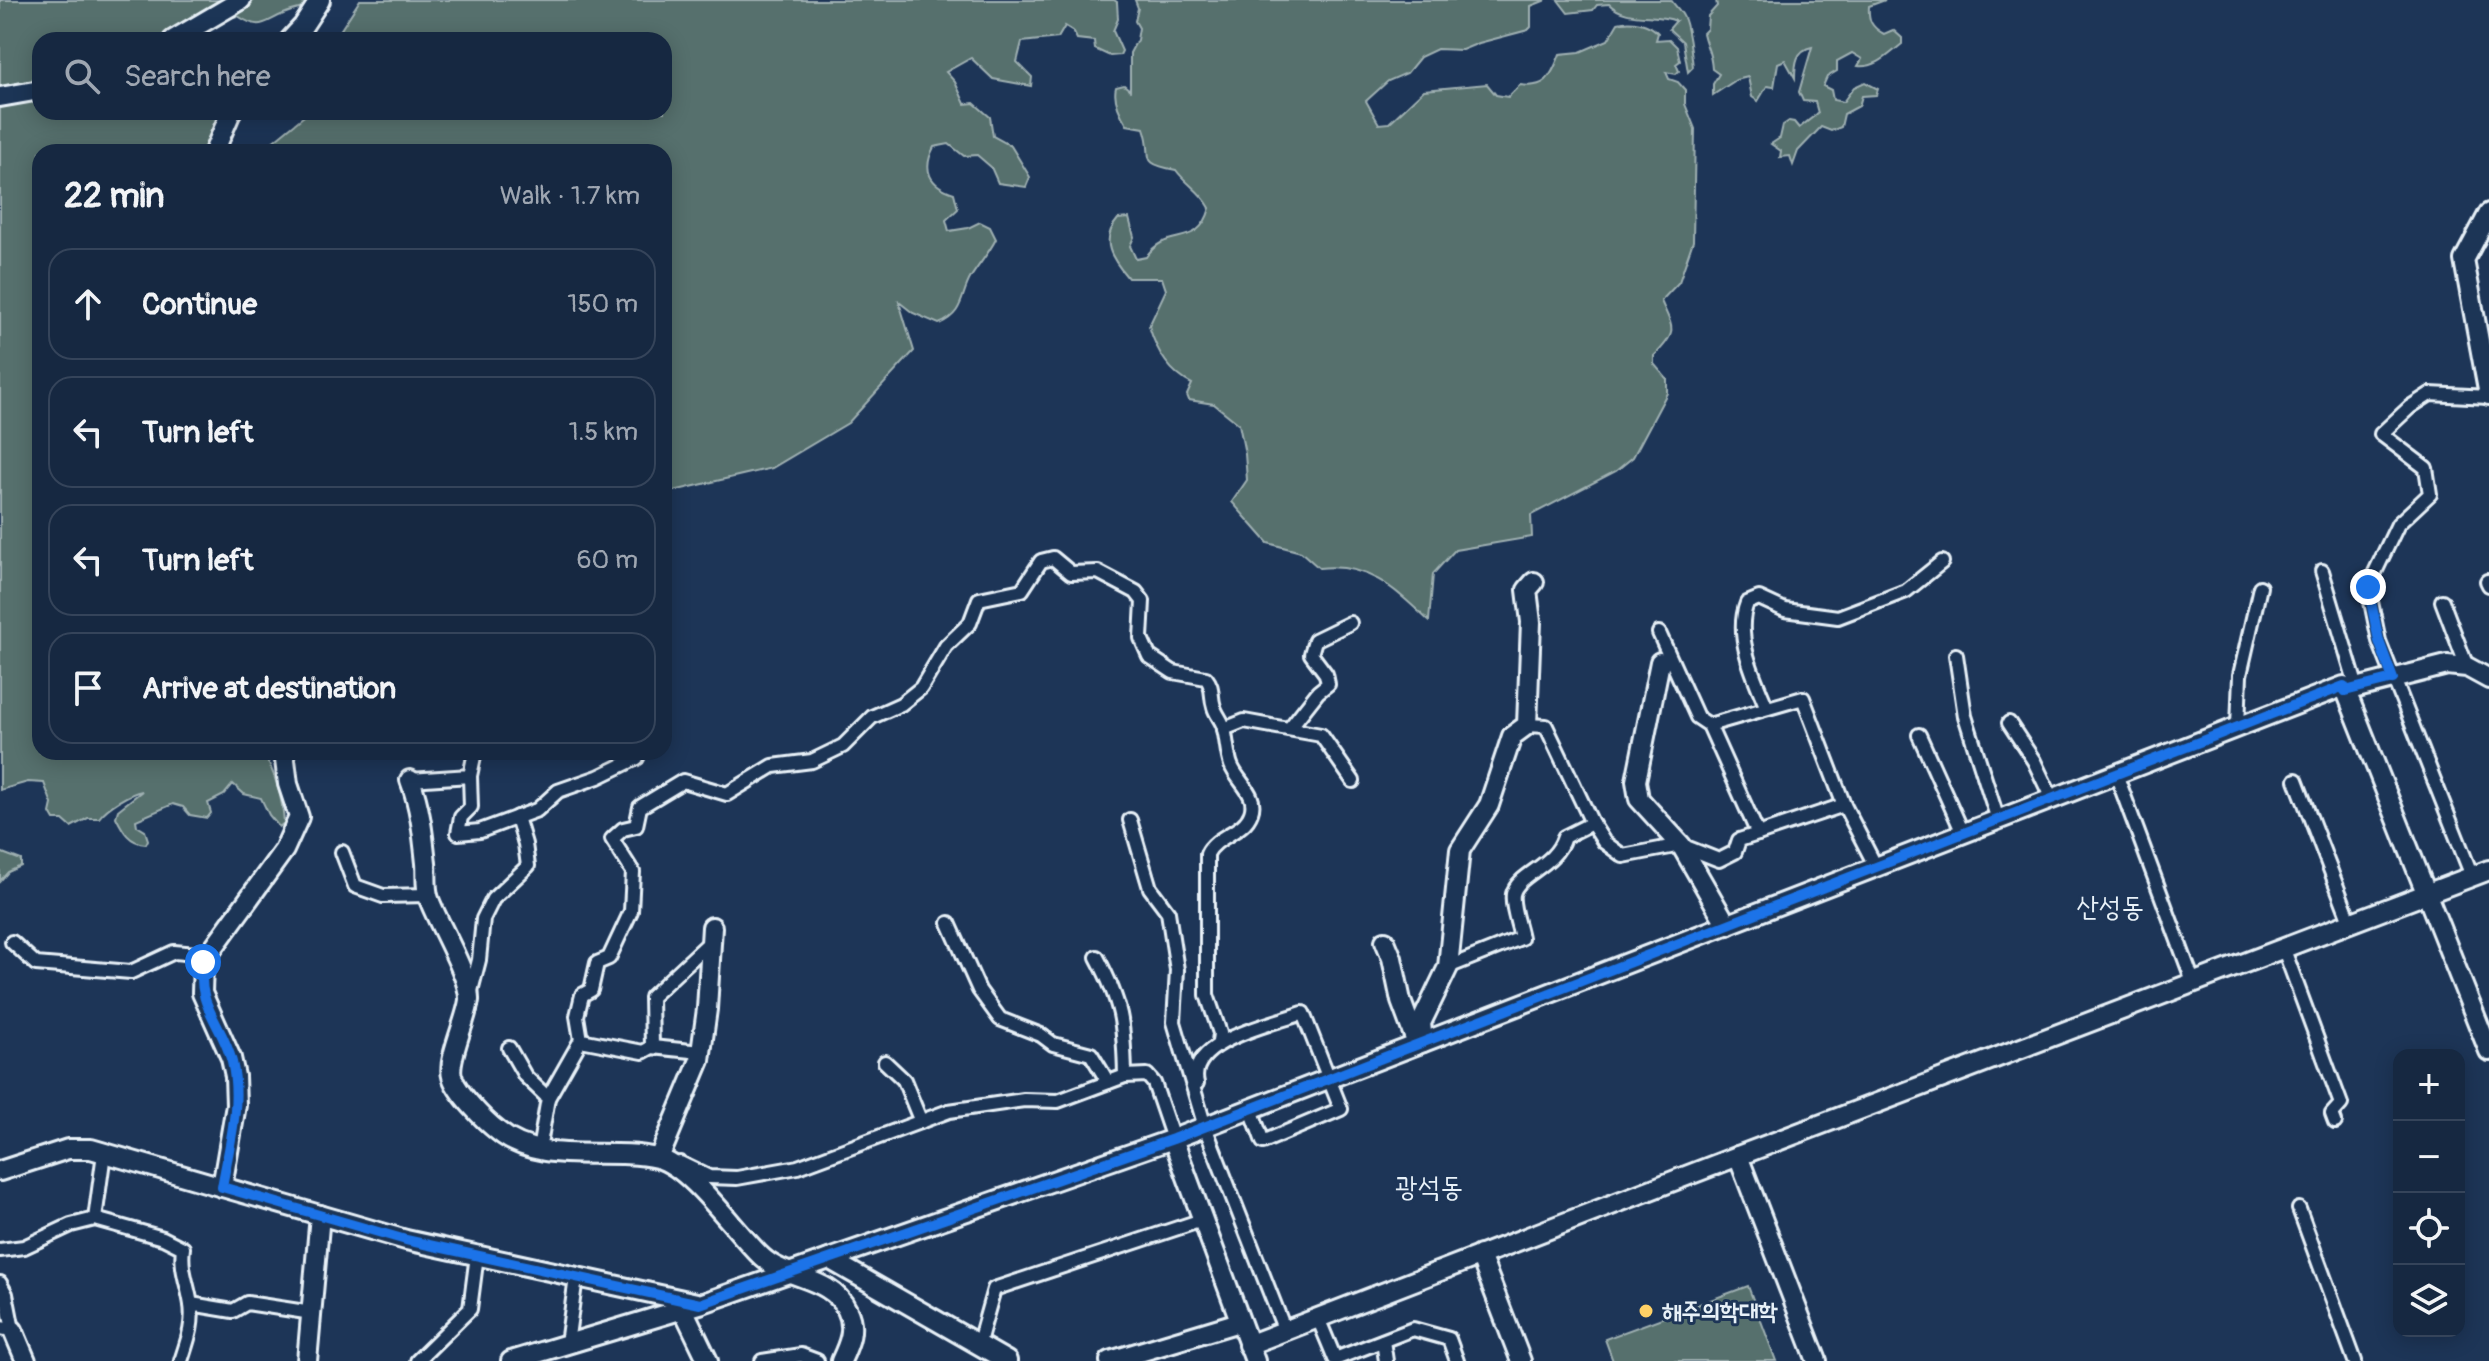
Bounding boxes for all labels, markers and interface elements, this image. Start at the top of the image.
search box [32,32,672,120]
icon: search [60,54,104,98]
text: Search here [124,58,271,95]
text: 22 min [64,175,165,218]
text: Walk · 1.7 km [500,180,640,212]
icon: ahead [66,282,110,326]
text: Continue [142,286,257,323]
text: 150 m [567,288,638,320]
icon: left [66,410,110,454]
text: Turn left [142,414,253,451]
text: 1.5 km [568,416,638,448]
icon: left [66,538,110,582]
text: Turn left [142,542,253,579]
text: 60 m [576,544,638,576]
route end [2350,569,2386,605]
icon: arrive [66,666,110,710]
text: Arrive at destination [142,670,396,707]
district label: 산성동 [2076,890,2144,925]
route start [185,944,221,980]
map controls [2393,1049,2465,1337]
button: + [2393,1049,2465,1121]
button: − [2393,1121,2465,1193]
district label: 광석동 [1395,1170,1463,1205]
button: locate [2393,1193,2465,1265]
button: layers [2393,1265,2465,1337]
place label: 해주의학대학 [1662,1297,1779,1326]
marker: 해주의학대학 [1637,1302,1655,1320]

